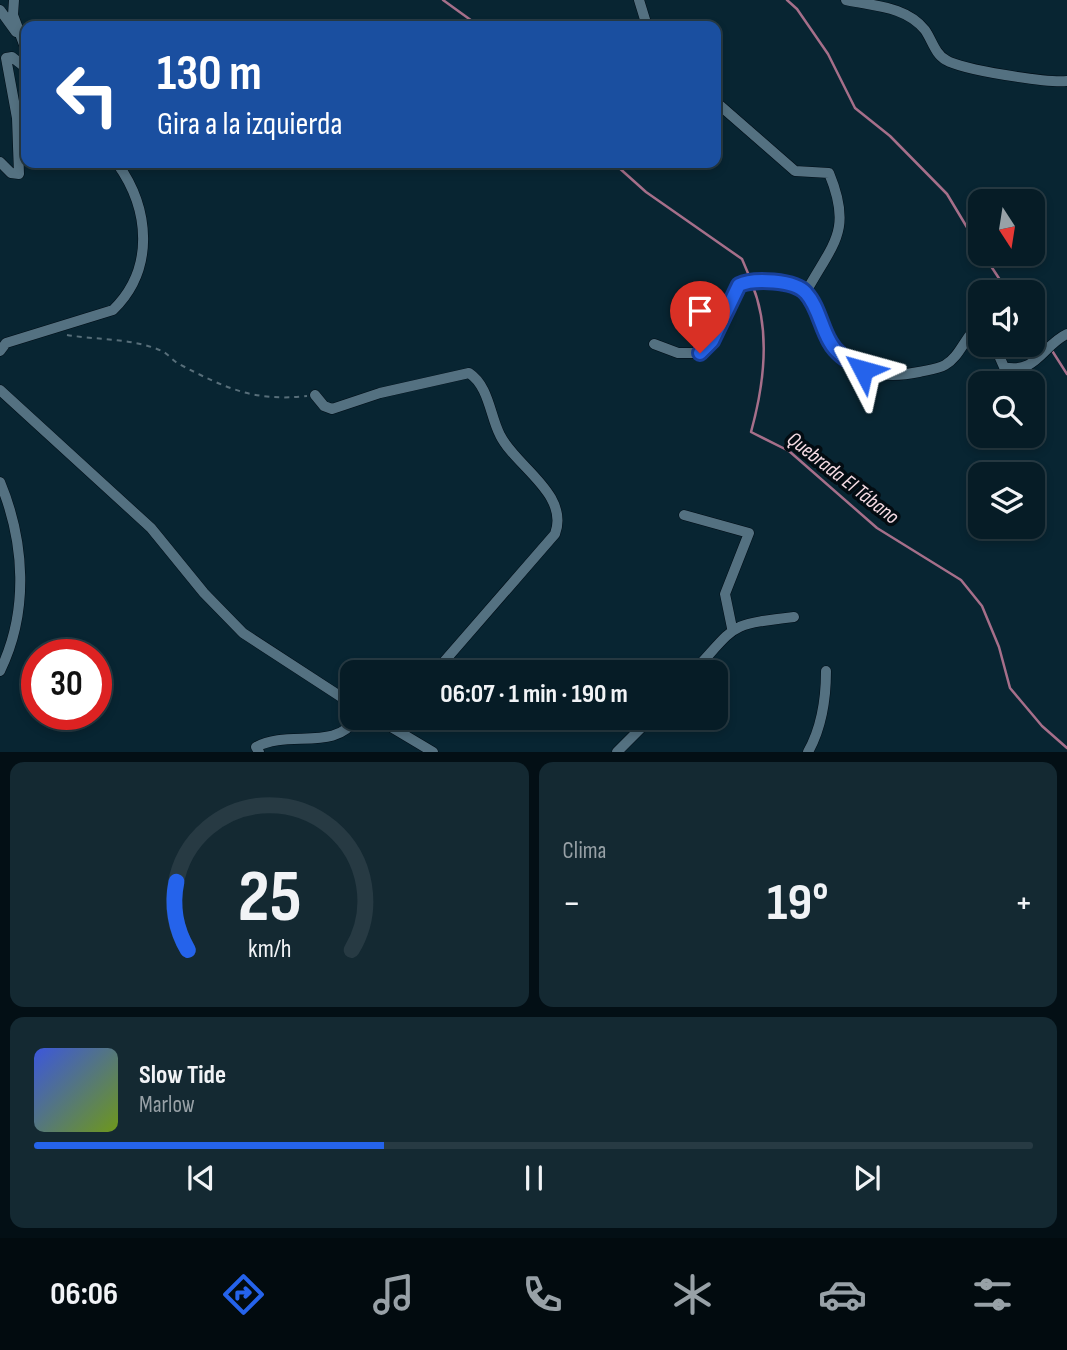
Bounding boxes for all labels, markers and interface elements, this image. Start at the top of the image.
text: 130 m [157,45,262,104]
icon: left [42,49,133,140]
text: Gira a la izquierda [157,105,343,144]
north arrow [968,189,1045,266]
map controls [968,189,1045,539]
button: sound [968,280,1045,357]
pin [670,281,730,353]
icon: arrive [681,292,719,330]
position arrow [826,333,900,407]
button: search [968,371,1045,448]
water label: Quebrada El Tábano [782,426,904,530]
button: layers [968,462,1045,539]
speed limit sign: 30 [21,639,112,730]
text: 06:07 · 1 min · 190 m [440,679,628,710]
text: Clima [563,837,606,865]
text: 25 [237,855,301,943]
text: 19° [767,872,828,935]
text: − [563,881,581,926]
text: + [1014,881,1033,926]
text: km/h [248,934,291,965]
text: Slow Tide [139,1060,226,1091]
text: Marlow [139,1091,195,1119]
icon: previous [182,1159,220,1197]
icon: pause [515,1159,553,1197]
icon: next [848,1159,886,1197]
icon: directions [219,1270,268,1319]
icon: music [369,1270,418,1319]
icon: phone [518,1270,567,1319]
icon: climate [668,1270,717,1319]
icon: car [818,1270,867,1319]
icon: filters [968,1270,1017,1319]
text: 06:06 [50,1275,118,1314]

